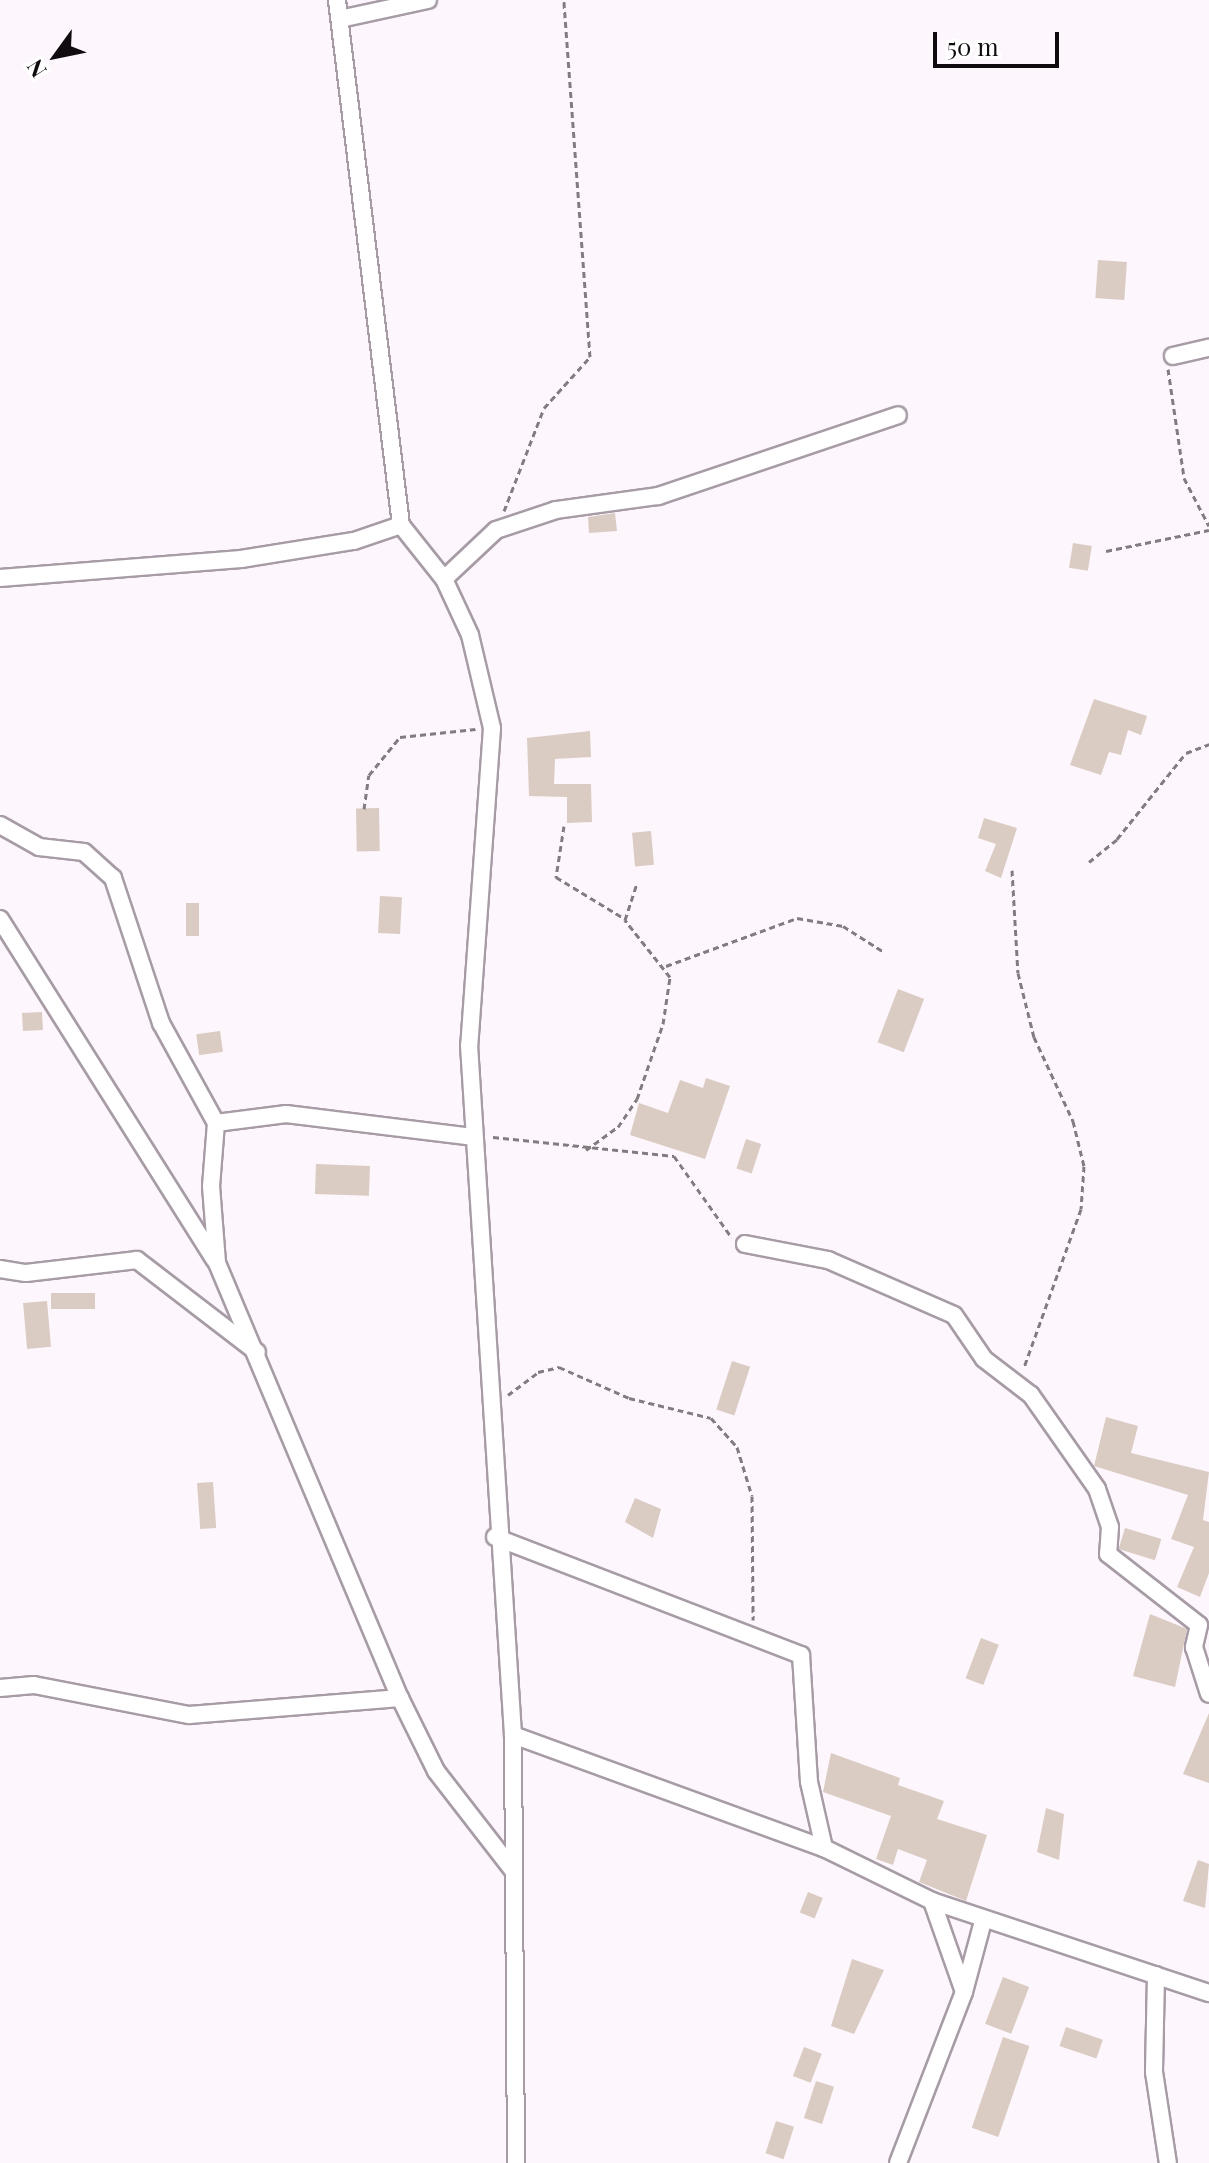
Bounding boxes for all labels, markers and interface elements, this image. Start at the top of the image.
north arrow [16,16,96,96]
scale bar [937,16,1063,66]
text: 50 m [947,30,999,62]
text: N [19,54,53,84]

